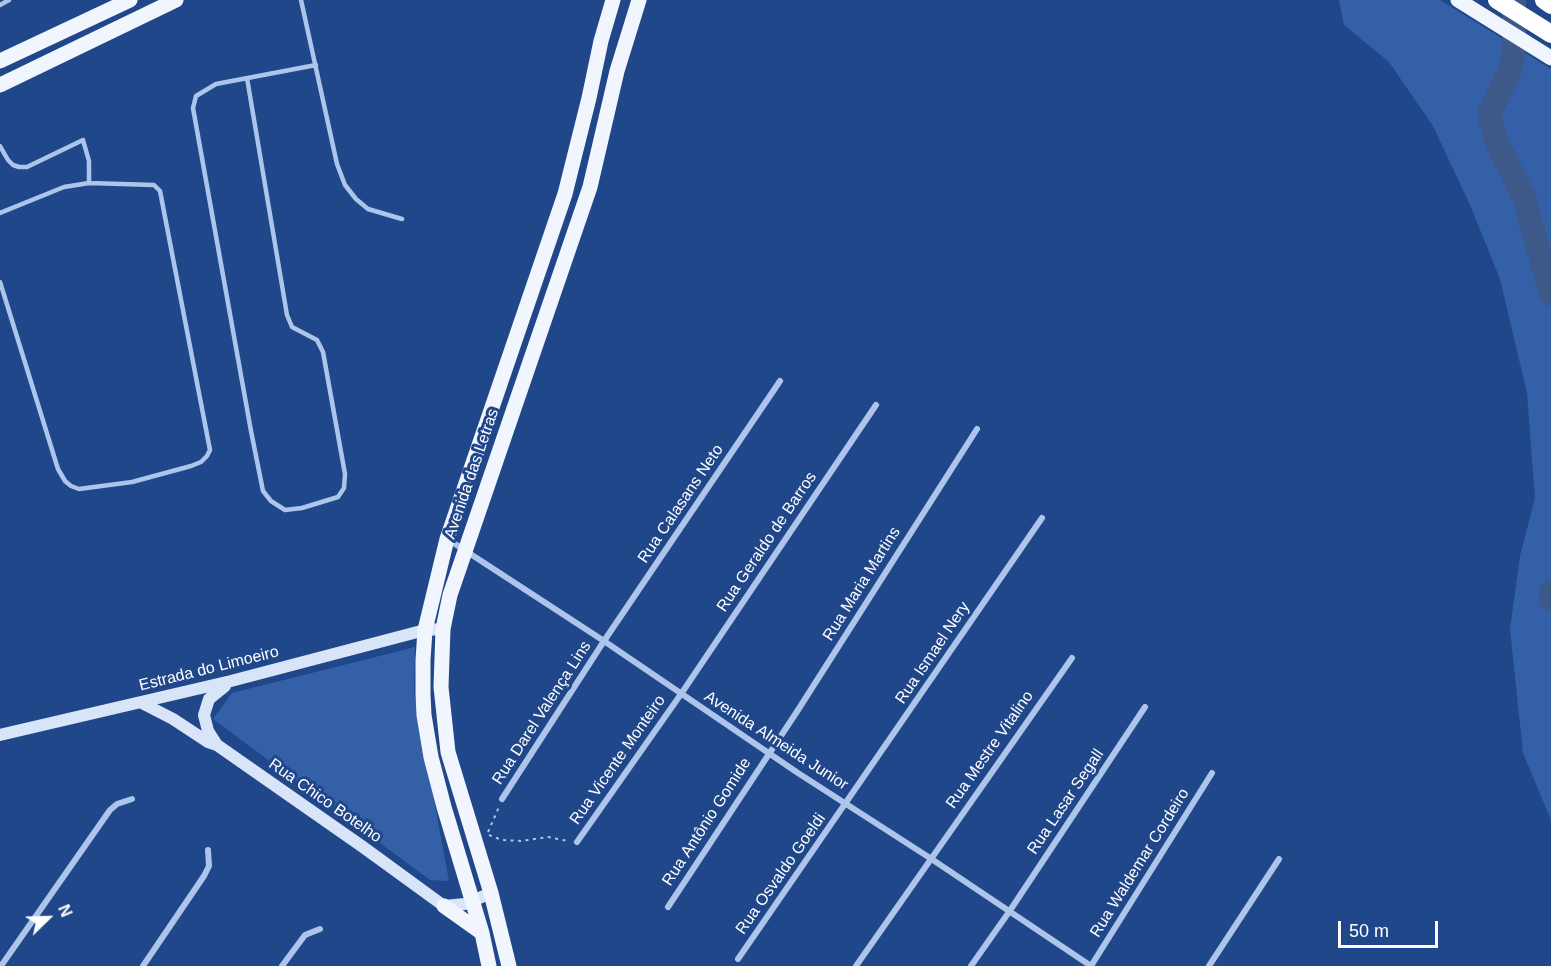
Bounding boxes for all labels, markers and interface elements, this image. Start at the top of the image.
street label: Avenida das Letras [441,406,503,542]
street label: Rua Calasans Neto [634,441,728,567]
street label: Rua Geraldo de Barros [713,468,821,616]
street label: Rua Maria Martins [819,523,905,645]
street label: Rua Ismael Nery [892,598,974,708]
street label: Rua Darel Valença Lins [488,638,596,788]
street label: Estrada do Limoeiro [137,642,281,696]
street label: Avenida Almeida Junior [700,687,852,795]
street label: Rua Mestre Vitalino [942,687,1038,813]
street label: Rua Vicente Monteiro [566,692,670,828]
street label: Rua Lasar Segall [1024,746,1108,858]
street label: Rua Antônio Gomide [659,754,755,890]
street label: Rua Chico Botelho [265,755,385,847]
street label: Rua Waldemar Cordeiro [1086,785,1194,941]
street label: Rua Osvaldo Goeldi [732,810,830,938]
north arrow [18,888,78,948]
text: N [55,902,75,919]
scale bar [1341,909,1442,947]
text: 50 m [1349,921,1389,941]

